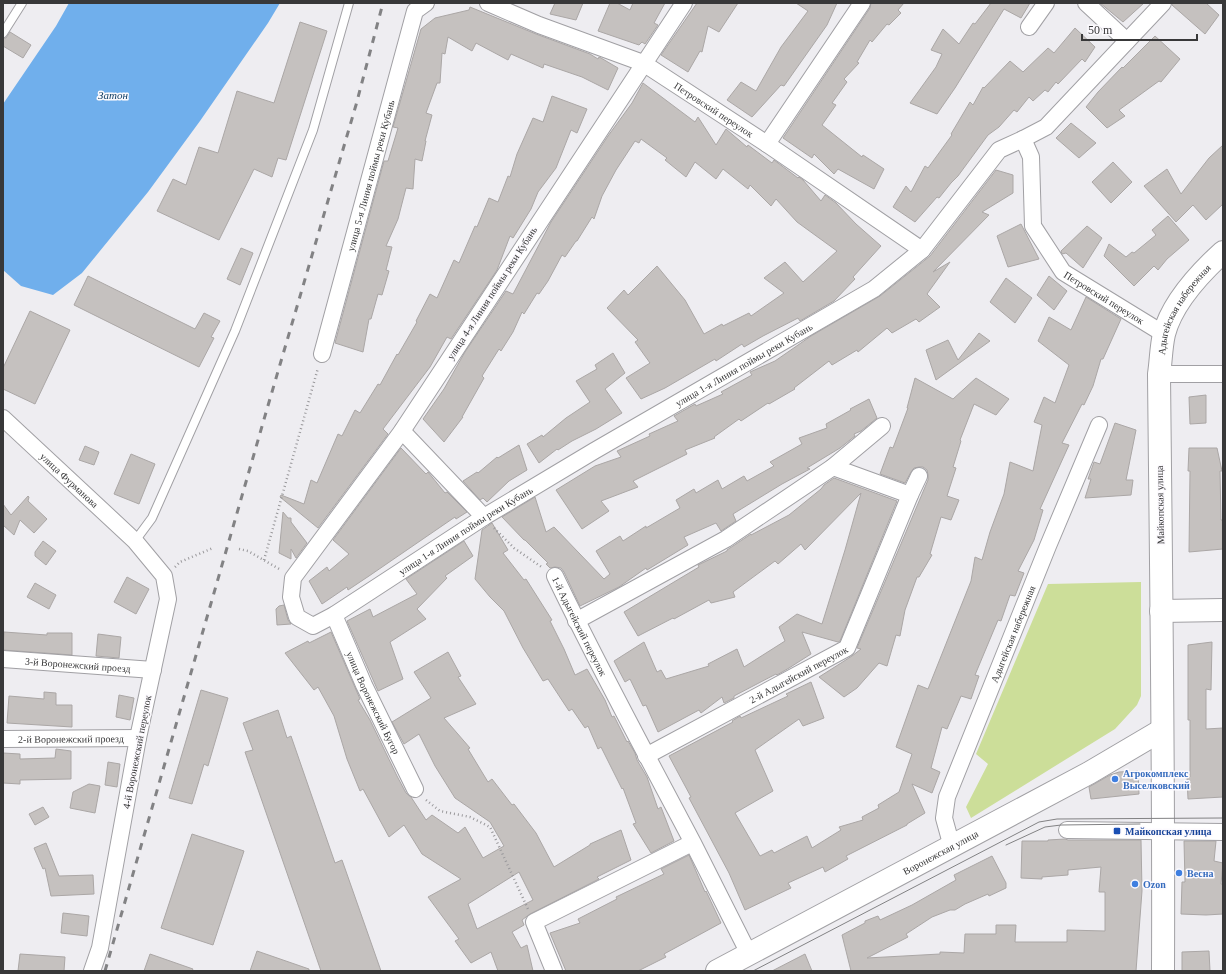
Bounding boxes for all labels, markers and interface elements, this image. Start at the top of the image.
scale bar [1082,16,1197,42]
text: 50 m [1088,23,1113,37]
street label: Петровский переулок [672,80,756,139]
water label: Затон [98,89,128,101]
street label: улица 5-я Линия поймы реки Кубань [345,98,396,252]
street label: улица 4-я Линия поймы реки Кубань [445,224,539,361]
street label: Адыгейская набережная [1156,262,1213,355]
street label: Петровский переулок [1062,269,1146,326]
street label: улица 1-я Линия поймы реки Кубань [673,320,815,408]
street label: улица Фурманова [38,450,101,510]
street label: Майкопская улица [1154,465,1166,544]
street label: улица 1-я Линия поймы реки Кубань [396,484,535,577]
street label: 1-й Адыгейский переулок [550,575,609,678]
street label: Адыгейская набережная [988,584,1037,684]
street label: 2-й Адыгейский переулок [747,643,850,705]
street label: улица Воронежский Бугор [345,649,402,756]
street label: 3-й Воронежский проезд [25,655,131,674]
street label: 4-й Воронежский переулок [121,694,153,810]
street label: 2-й Воронежский проезд [18,733,124,744]
place label: Агрокомплекс Выселковский [1123,768,1190,791]
marker: Агрокомплекс Выселковский [1110,774,1120,784]
marker: Майкопская улица [1112,826,1122,836]
place label: Майкопская улица [1125,826,1211,837]
street label: Воронежская улица [901,827,980,877]
marker: Весна [1174,868,1184,878]
place label: Весна [1187,868,1213,879]
marker: Ozon [1130,879,1140,889]
place label: Ozon [1143,879,1166,890]

